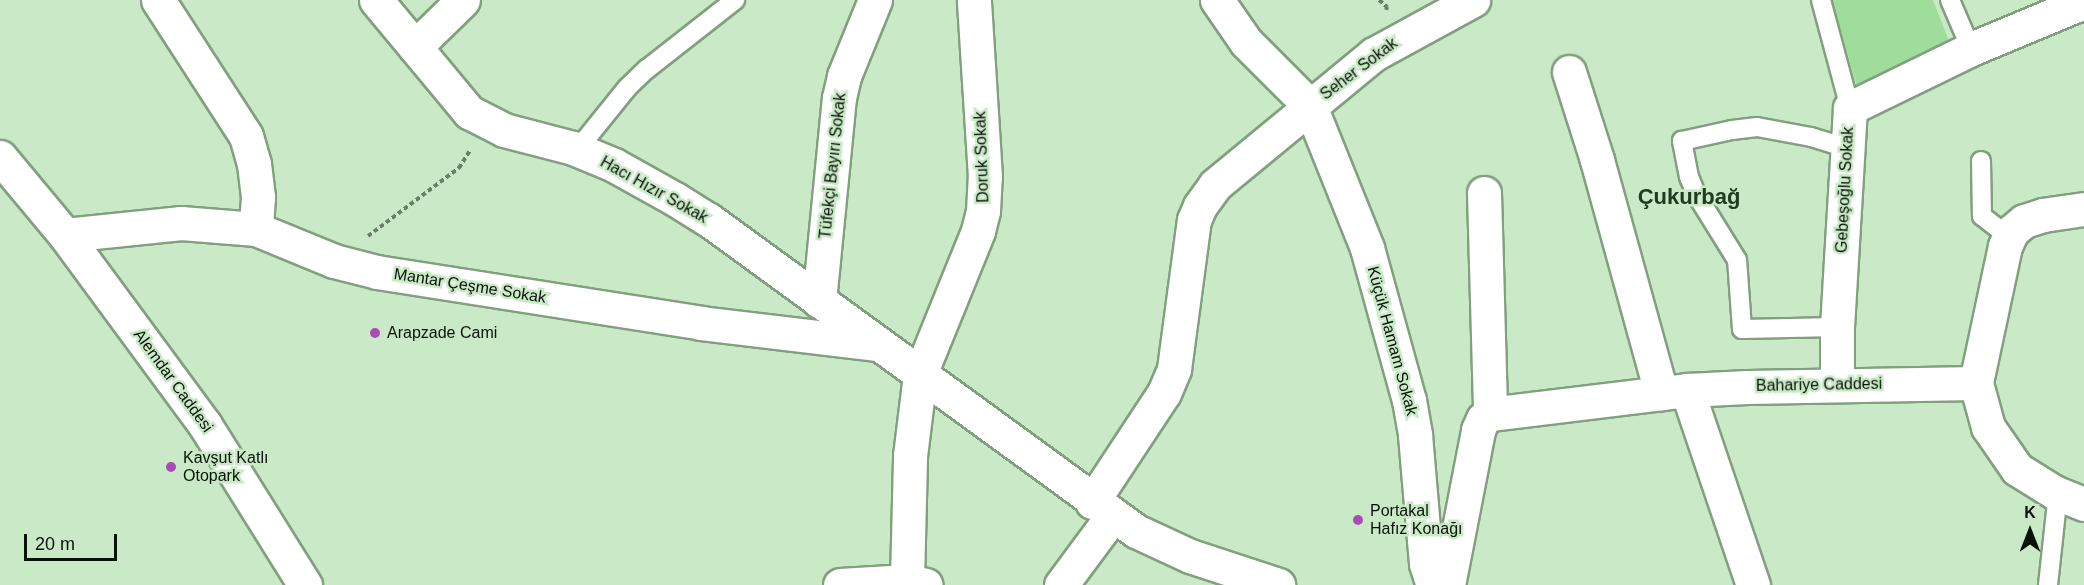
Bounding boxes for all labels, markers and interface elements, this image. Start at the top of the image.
street label: Seher Sokak [1317,34,1401,104]
street label: Tüfekçi Bayırı Sokak [816,92,850,240]
street label: Doruk Sokak [971,111,993,203]
street label: Gebeşoğlu Sokak [1832,126,1858,254]
street label: Hacı Hızır Sokak [597,153,711,227]
district label: Çukurbağ [1638,184,1740,210]
street label: Mantar Çeşme Sokak [393,264,547,308]
street label: Küçük Hamam Sokak [1363,264,1421,418]
place label: Arapzade Cami [387,323,497,343]
street label: Alemdar Caddesi [129,326,217,436]
marker: Arapzade Cami [368,326,382,340]
street label: Bahariye Caddesi [1756,374,1882,396]
place label: Kavşut Katlı Otopark [183,448,268,486]
marker: Kavşut Katlı Otopark [164,460,178,474]
place label: Portakal Hafız Konağı [1370,501,1462,539]
north arrow [2000,501,2060,561]
text: K [2024,504,2036,521]
marker: Portakal Hafız Konağı [1351,513,1365,527]
scale bar [27,522,120,560]
text: 20 m [35,534,75,554]

